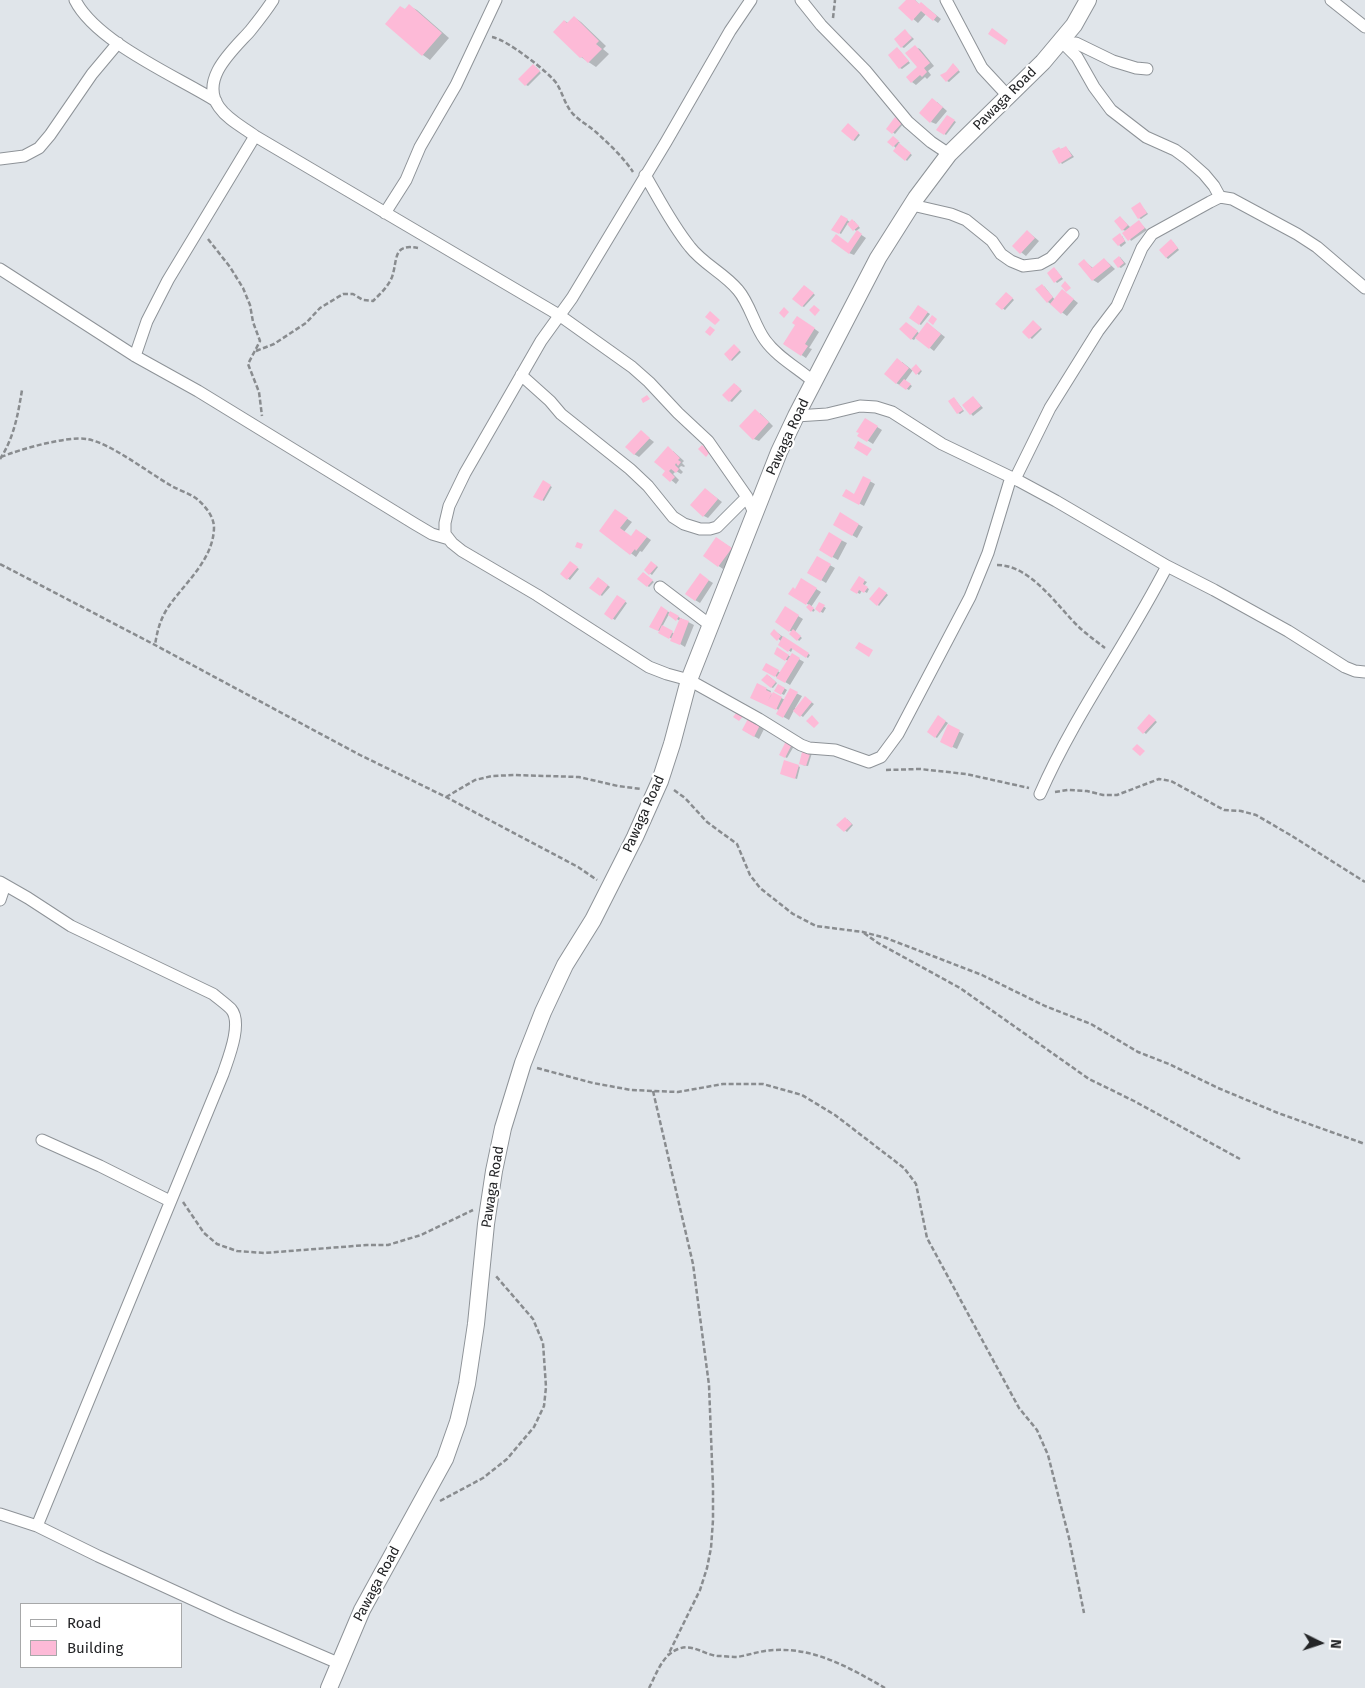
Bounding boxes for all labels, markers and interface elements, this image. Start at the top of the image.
street label: Pawaga Road [970,64,1040,134]
street label: Pawaga Road [763,396,813,478]
street label: Pawaga Road [619,773,669,855]
street label: Pawaga Road [478,1145,508,1229]
street label: Pawaga Road [350,1543,404,1625]
legend [20,1603,182,1668]
text: Road [67,1614,102,1632]
north arrow [1295,1618,1345,1668]
text: Building [67,1639,123,1657]
text: N [1327,1639,1344,1649]

